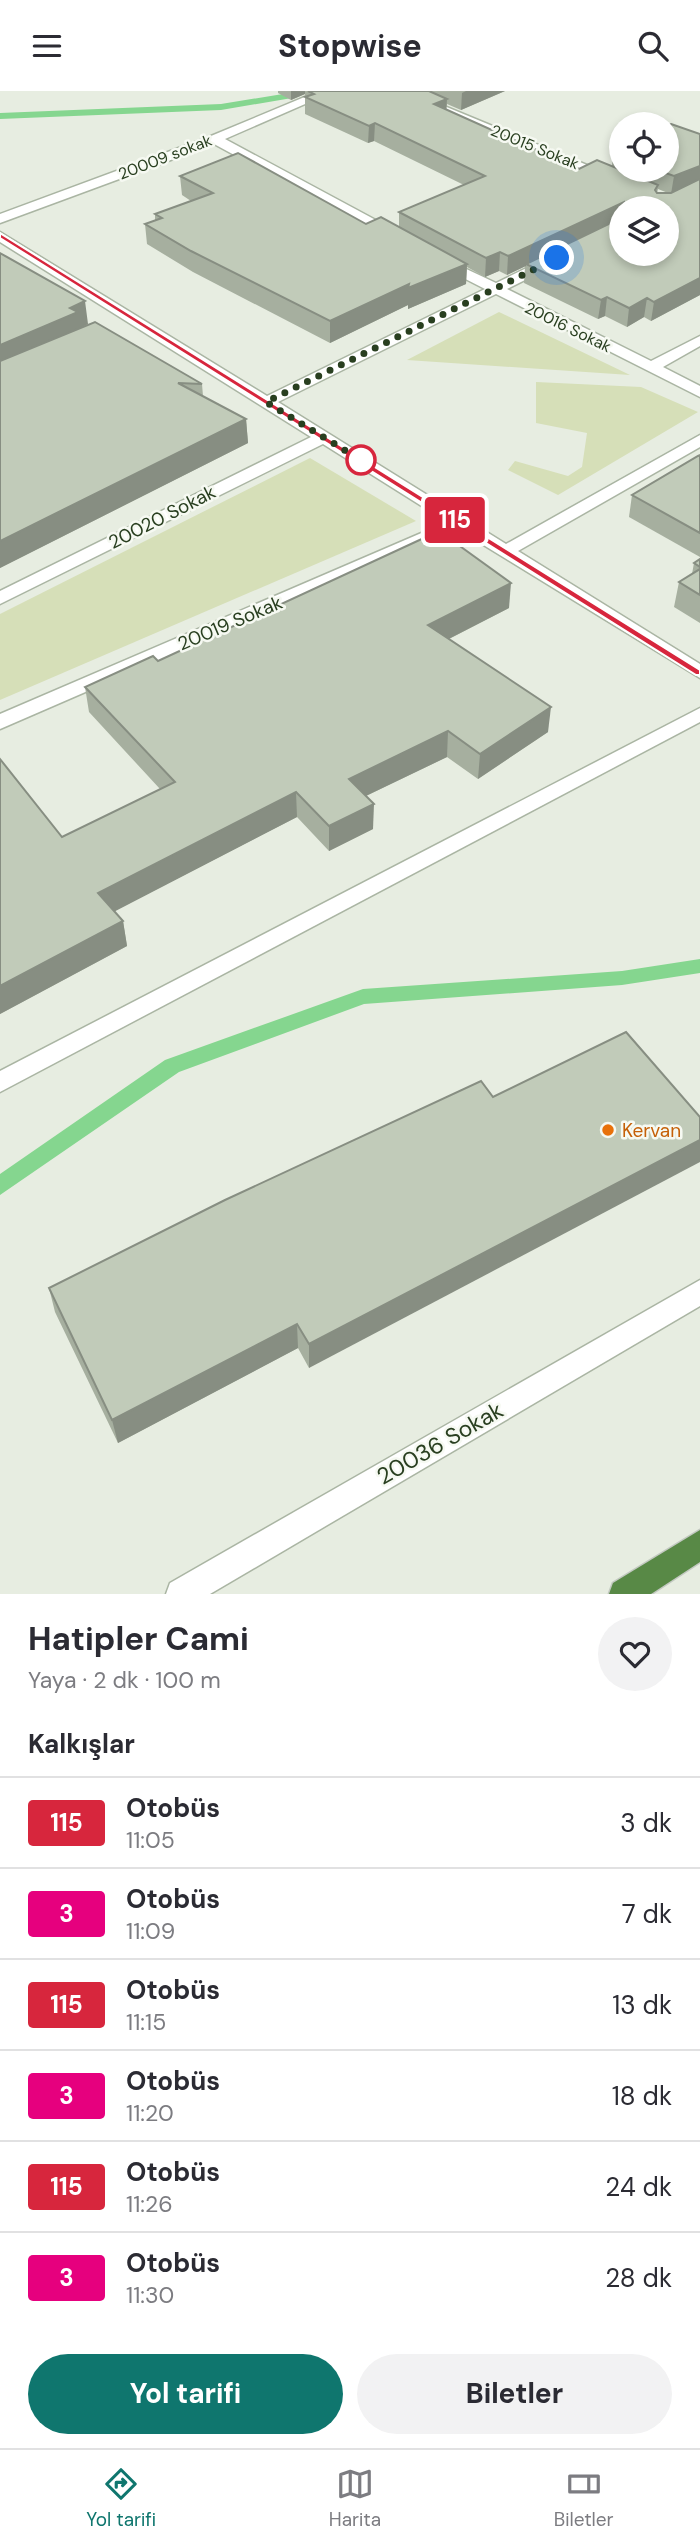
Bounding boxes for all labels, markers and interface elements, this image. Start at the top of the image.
text: Stopwise [278,25,422,67]
icon: menu [28,27,66,65]
icon: search [634,27,672,65]
map controls [609,112,679,266]
button: locate [609,112,679,182]
street label: 20015 Sokak [488,120,582,174]
street label: 20009 sokak [115,130,215,184]
button: layers [609,196,679,266]
your location [539,240,574,275]
street label: 20016 Sokak [521,297,615,357]
unlabelled marker [346,445,376,475]
street label: 20020 Sokak [104,479,220,555]
line badge: 115 [415,497,495,543]
text: 115 [439,504,471,535]
street label: 20019 Sokak [174,590,287,656]
place label: Kervan [622,1118,681,1143]
marker: Kervan [600,1122,616,1138]
street label: 20036 Sokak [371,1395,509,1491]
text: Hatipler Cami [28,1617,249,1660]
button: heart [598,1617,672,1691]
text: Yaya · 2 dk · 100 m [28,1665,221,1695]
text: Kalkışlar [28,1727,135,1761]
text: Otobüs [126,1791,220,1825]
text: 3 dk [620,1806,672,1840]
text: 115 [50,1807,83,1838]
text: 11:05 [126,1825,175,1855]
text: Otobüs [126,1882,220,1916]
text: 7 dk [622,1897,672,1931]
text: 3 [59,1898,74,1929]
text: 11:09 [126,1916,175,1946]
text: Otobüs [126,1973,220,2007]
text: 13 dk [612,1988,672,2022]
text: 115 [50,1989,83,2020]
text: 11:15 [126,2007,166,2037]
text: Otobüs [126,2064,220,2098]
text: 18 dk [612,2079,672,2113]
text: 3 [59,2080,74,2111]
text: 11:20 [126,2098,174,2128]
text: Otobüs [126,2155,220,2189]
text: 24 dk [605,2170,672,2204]
text: 115 [50,2171,83,2202]
text: 11:26 [126,2189,173,2219]
text: Otobüs [126,2246,220,2280]
text: 28 dk [605,2261,672,2295]
text: 3 [59,2262,74,2293]
text: 11:30 [126,2280,174,2310]
button: Yol tarifi [28,2354,343,2434]
button: Biletler [357,2354,672,2434]
tab: Yol tarifi [86,2465,156,2532]
tab: Harita [329,2465,381,2532]
tab: Biletler [554,2465,614,2532]

